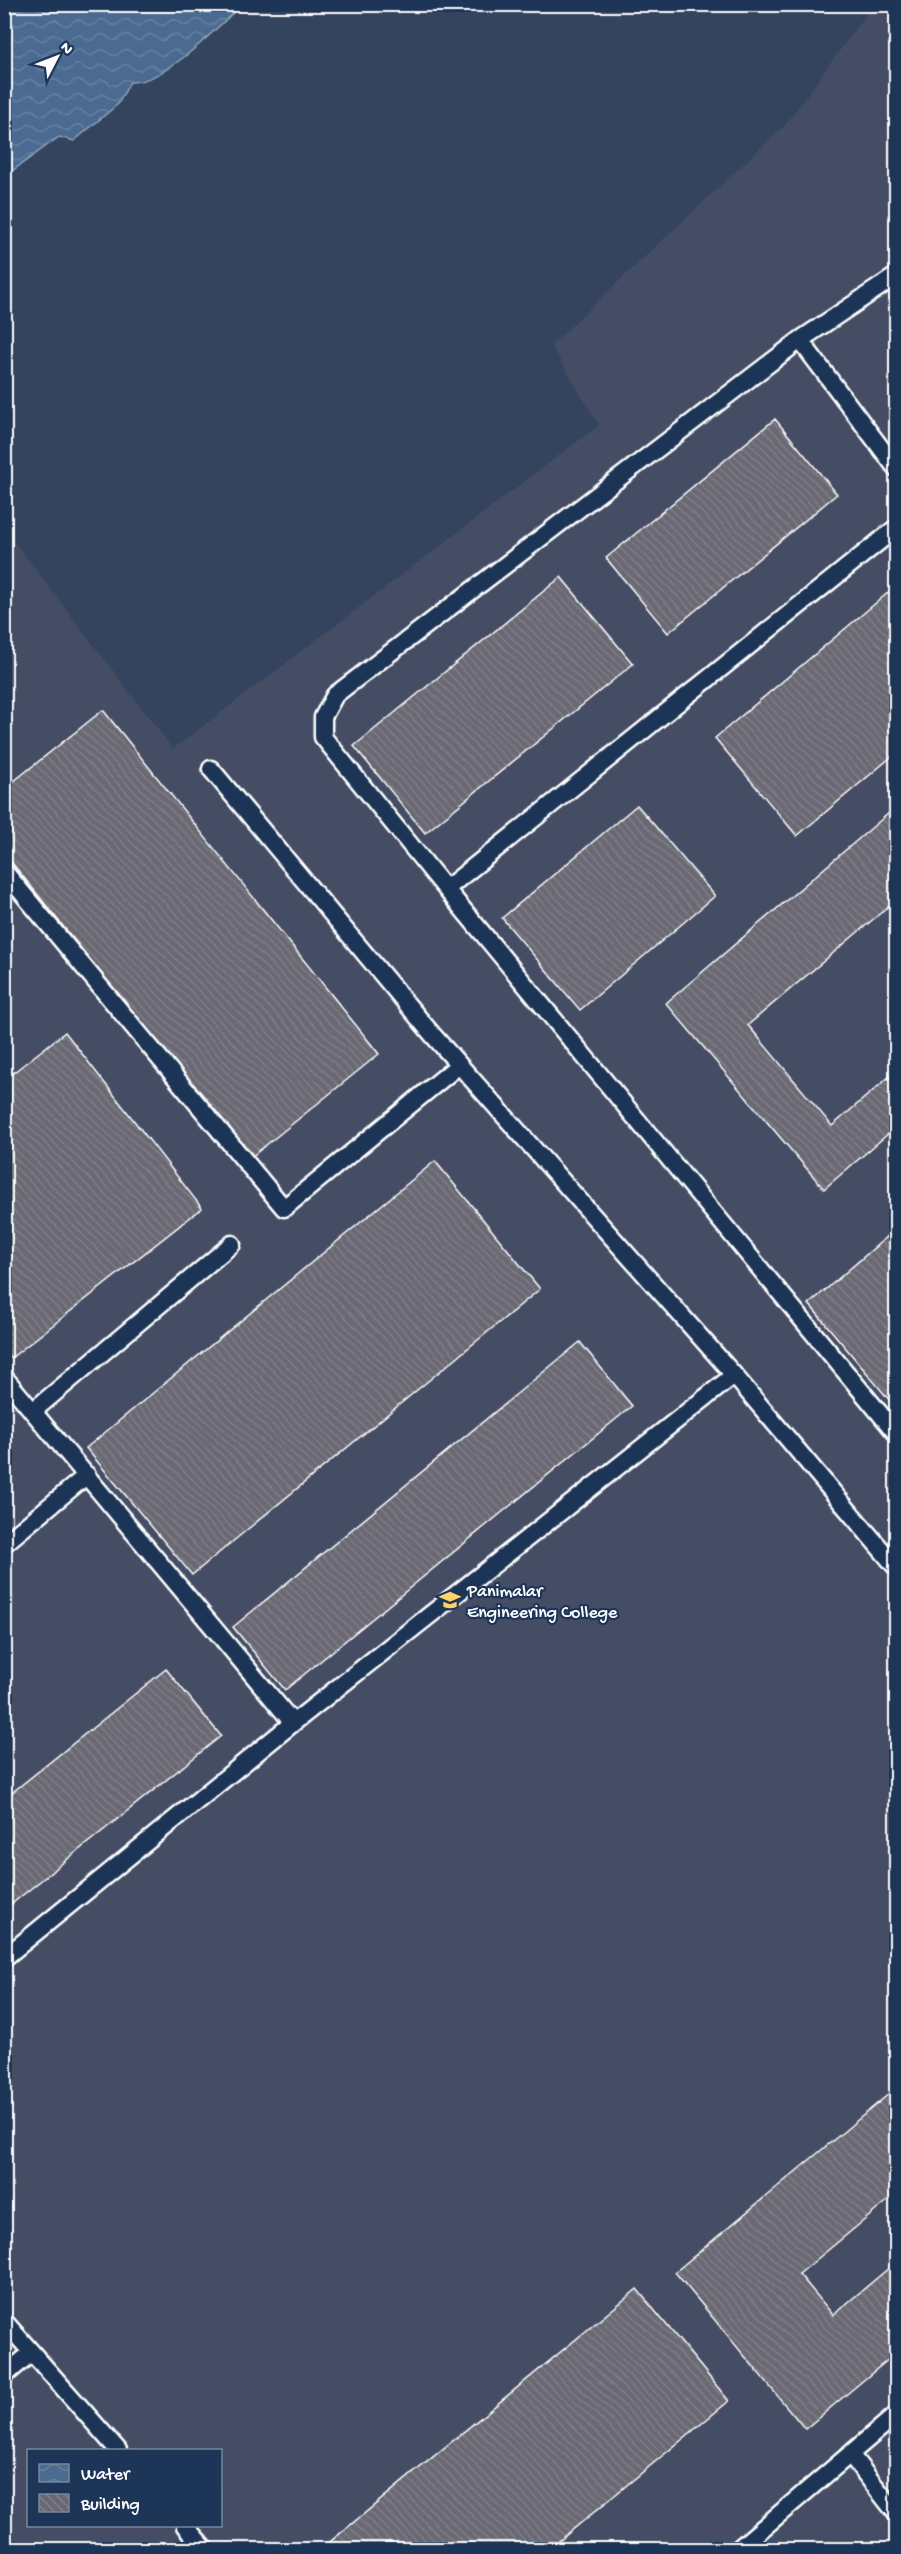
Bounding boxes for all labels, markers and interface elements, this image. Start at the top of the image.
north arrow [27,27,87,87]
text: N [55,39,76,60]
place label: Panimalar Engineering College [466,1582,618,1624]
school or university icon: Panimalar Engineering College [438,1588,462,1612]
legend [27,2449,222,2527]
text: Water [81,2465,131,2486]
text: Building [80,2495,140,2516]

